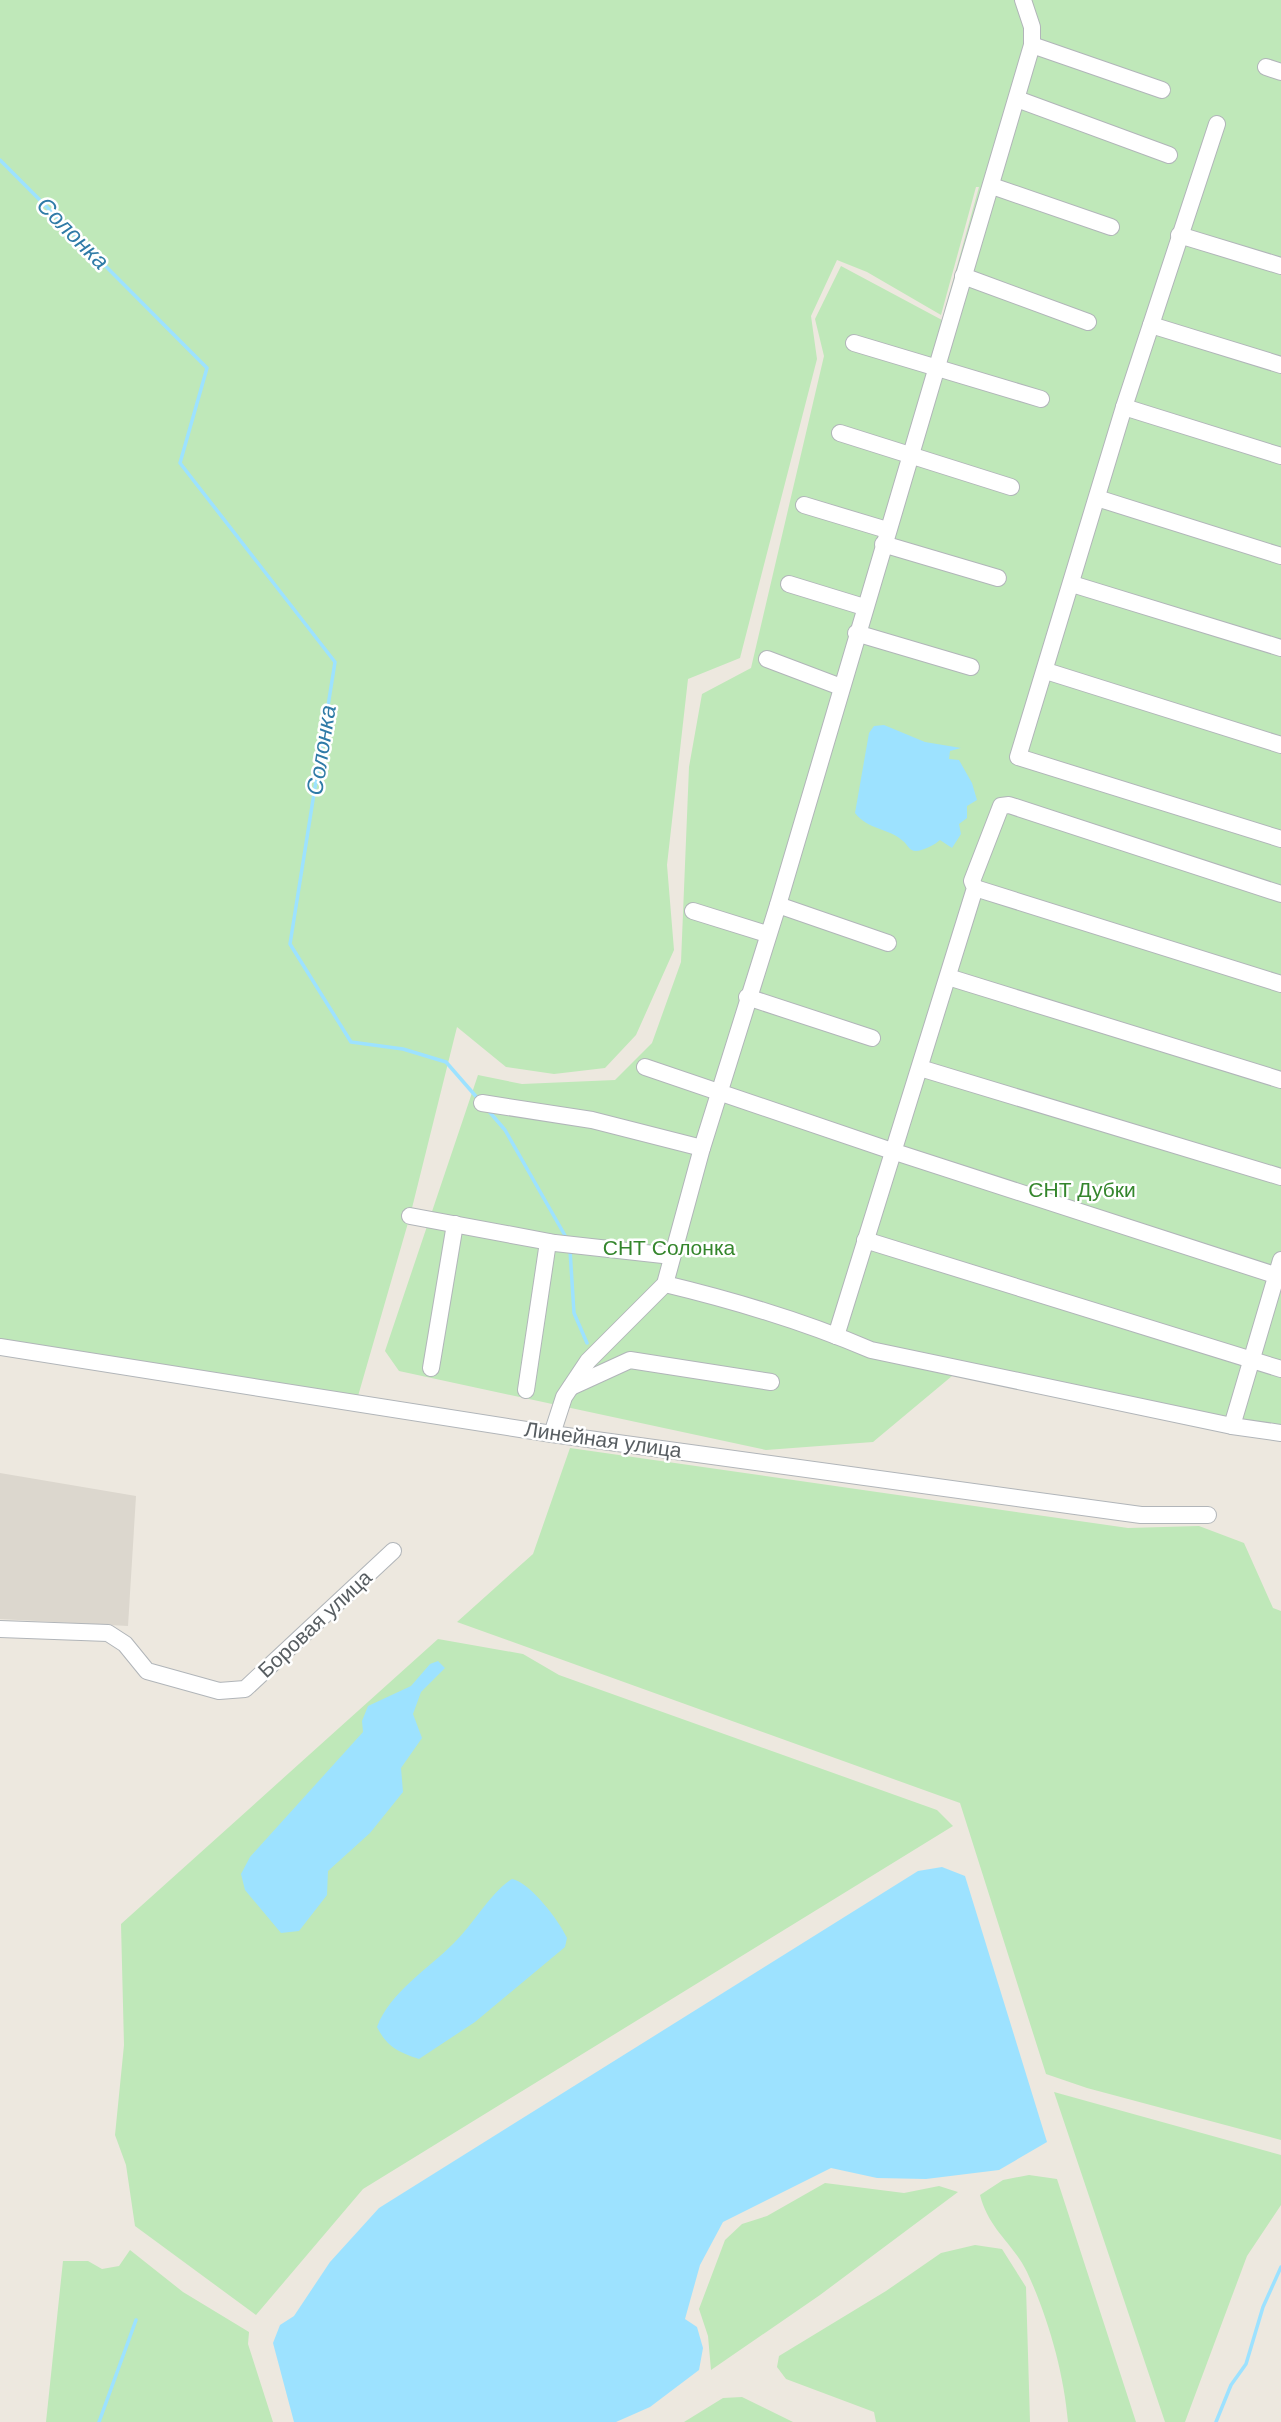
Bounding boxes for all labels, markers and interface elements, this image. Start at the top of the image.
water label: Солонка [32,192,114,274]
water label: Солонка [301,703,341,797]
park label: СНТ Дубки [1028,1178,1136,1201]
park label: СНТ Солонка [603,1236,736,1259]
street label: Линейная улица [523,1417,684,1462]
street label: Боровая улица [253,1565,376,1682]

